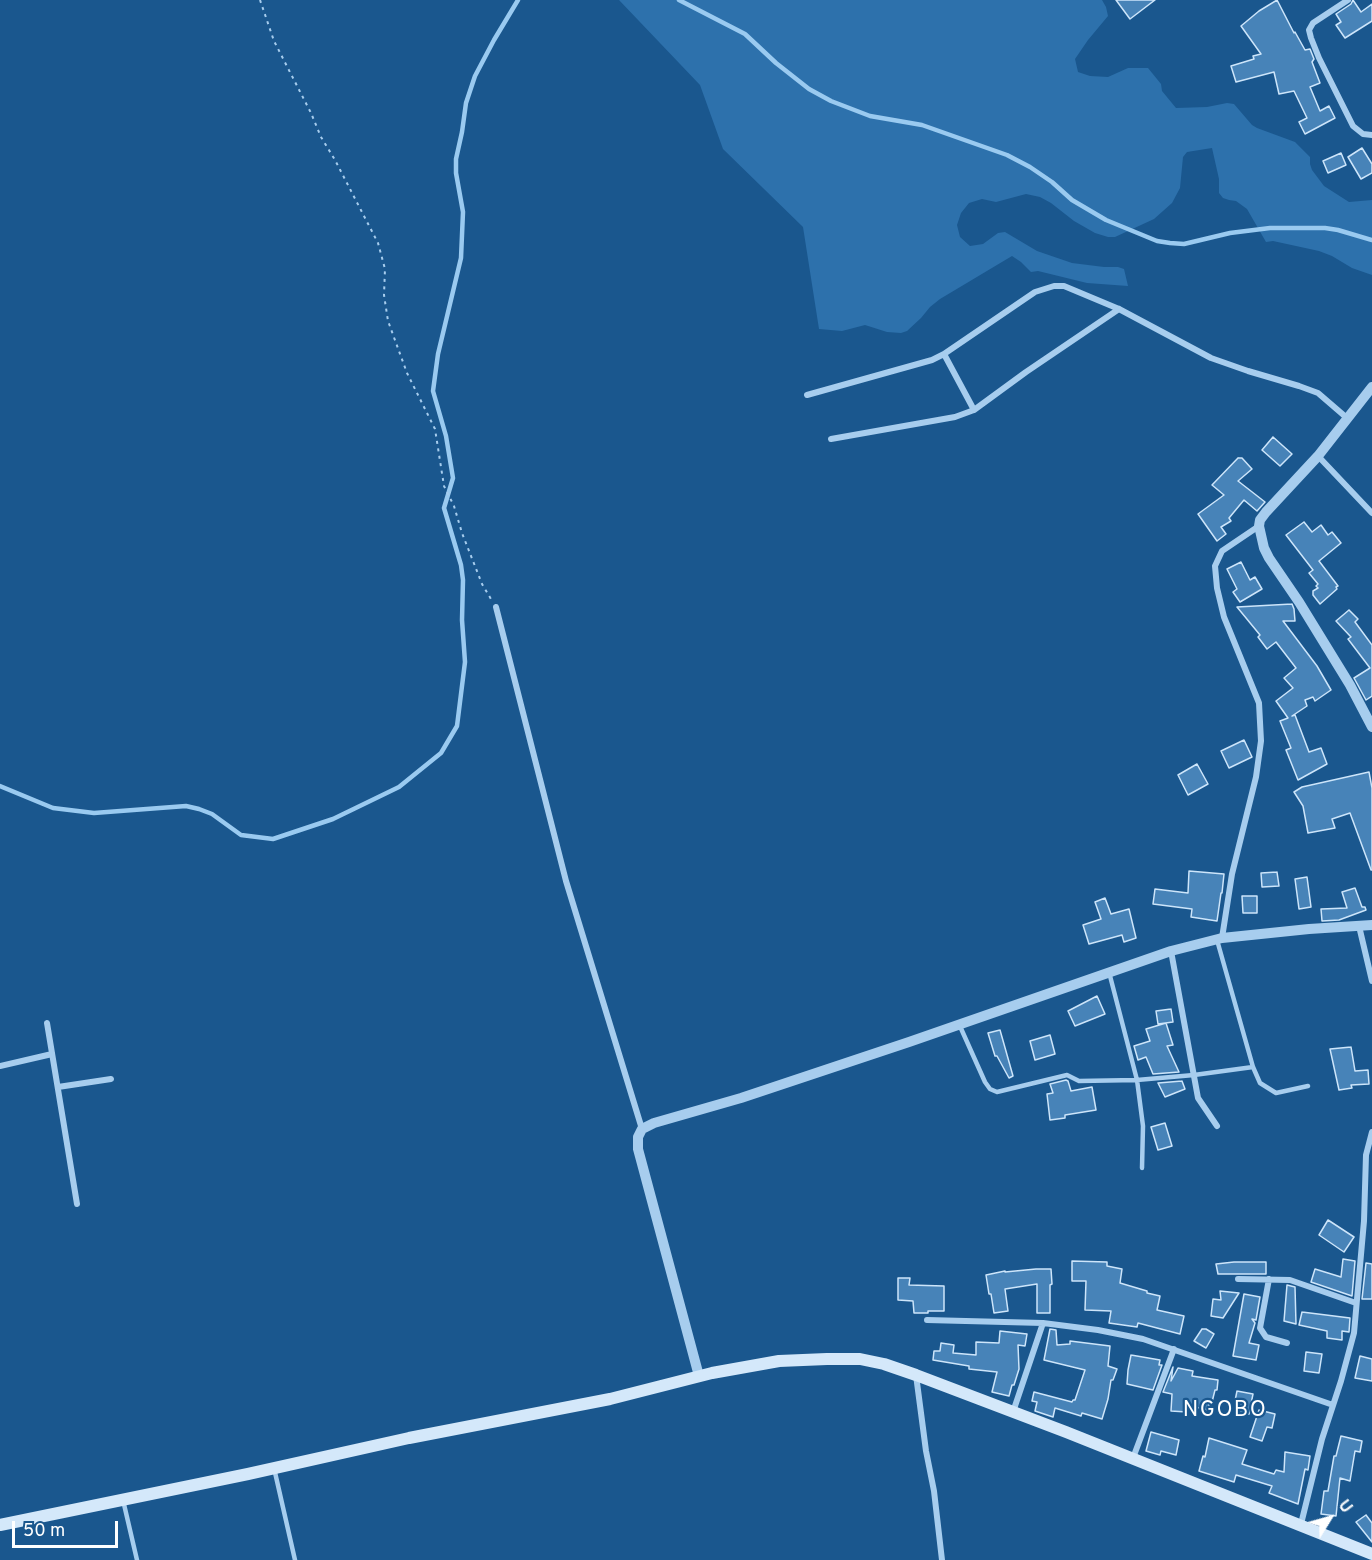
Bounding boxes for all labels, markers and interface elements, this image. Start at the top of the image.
district label: NGOBO [1183,1399,1267,1425]
north arrow [1300,1488,1360,1548]
text: U [1333,1497,1356,1518]
scale bar [15,1509,122,1547]
text: 50 m [23,1520,65,1543]

